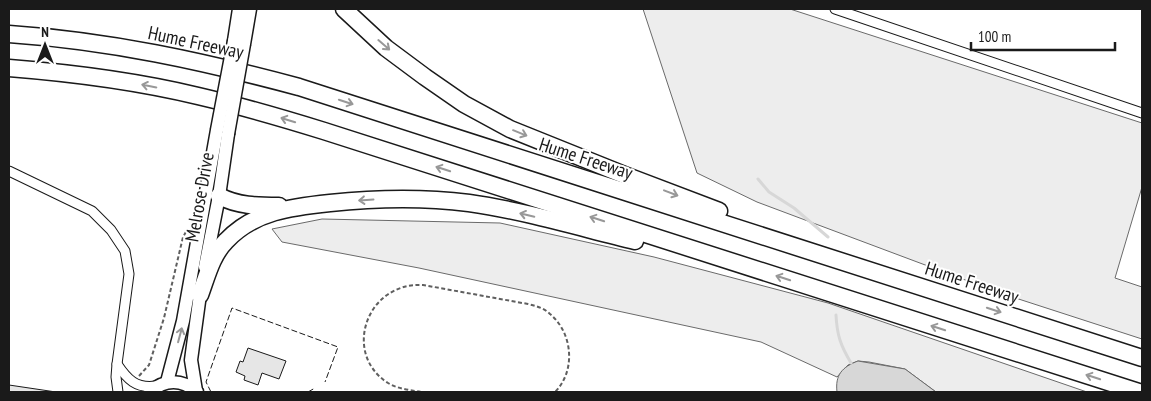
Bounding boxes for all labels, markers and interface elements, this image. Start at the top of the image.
north arrow [20,20,70,70]
street label: Hume Freeway [146,20,247,64]
scale bar [971,20,1115,52]
text: N [41,23,49,41]
text: 100 m [978,27,1011,46]
one-way arrow [377,40,390,51]
one-way arrow [141,81,157,90]
one-way arrow [337,97,353,107]
one-way arrow [280,115,296,125]
one-way arrow [512,129,527,138]
street label: Hume Freeway [536,132,637,185]
street label: Melrose Drive [179,150,219,244]
one-way arrow [435,164,451,173]
one-way arrow [663,189,678,198]
one-way arrow [358,195,374,204]
one-way arrow [519,210,535,219]
one-way arrow [590,214,606,223]
street label: Hume Freeway [922,256,1023,309]
one-way arrow [776,273,792,282]
one-way arrow [986,306,1002,316]
one-way arrow [930,322,946,332]
one-way arrow [176,328,185,344]
one-way arrow [1085,372,1101,382]

